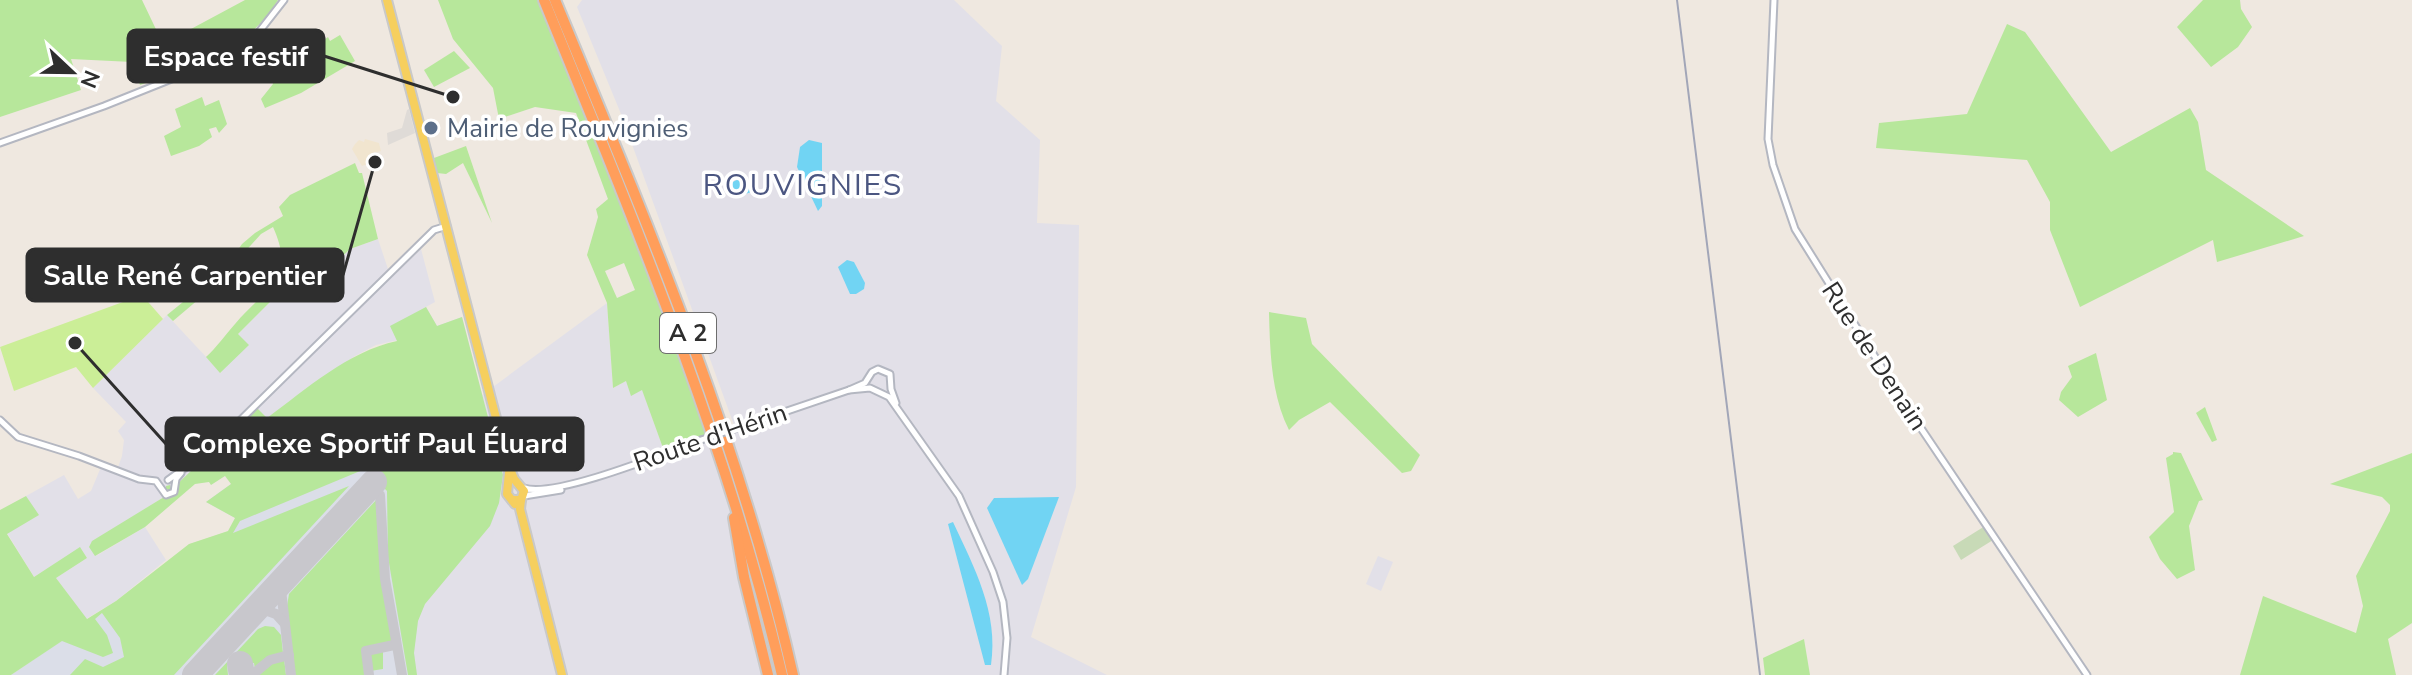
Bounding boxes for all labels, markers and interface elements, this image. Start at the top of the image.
callout: Espace festif [128,30,324,82]
north arrow [32,32,112,112]
text: Espace festif [144,38,309,76]
text: N [73,66,107,92]
place label: Mairie de Rouvignies [447,111,689,146]
marker: Mairie de Rouvignies [422,119,440,137]
district label: ROUVIGNIES [703,165,903,206]
callout: Salle René Carpentier [27,249,343,301]
text: Salle René Carpentier [43,257,327,295]
street label: Rue de Denain [1813,275,1936,437]
road number: A 2 [660,313,716,353]
street label: Route d'Hérin [629,395,792,480]
callout: Complexe Sportif Paul Éluard [166,418,583,470]
text: Complexe Sportif Paul Éluard [182,425,568,463]

